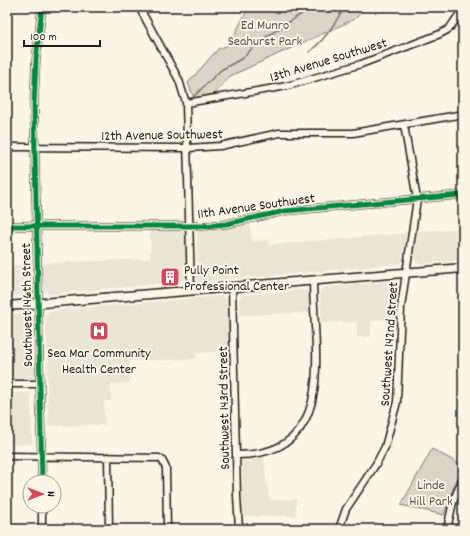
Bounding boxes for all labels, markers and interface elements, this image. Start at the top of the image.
park label: Ed Munro Seahurst Park [228,16,303,52]
scale bar [24,22,100,48]
text: 100 m [30,29,57,46]
street label: 13th Avenue Southwest [267,34,390,88]
street label: 12th Avenue Southwest [101,125,223,147]
street label: 11th Avenue Southwest [196,189,316,225]
street label: Southwest 146th Street [17,243,39,367]
place label: Pully Point Professional Center [184,261,290,297]
building icon: Pully Point Professional Center [159,266,181,288]
street label: Southwest 142nd Street [376,281,404,407]
hospital icon: Sea Mar Community Health Center [88,320,110,342]
place label: Sea Mar Community Health Center [47,344,151,380]
street label: Southwest 143rd Street [214,346,236,470]
north arrow [22,474,62,514]
park label: Linde Hill Park [409,476,453,512]
text: N [42,491,58,497]

